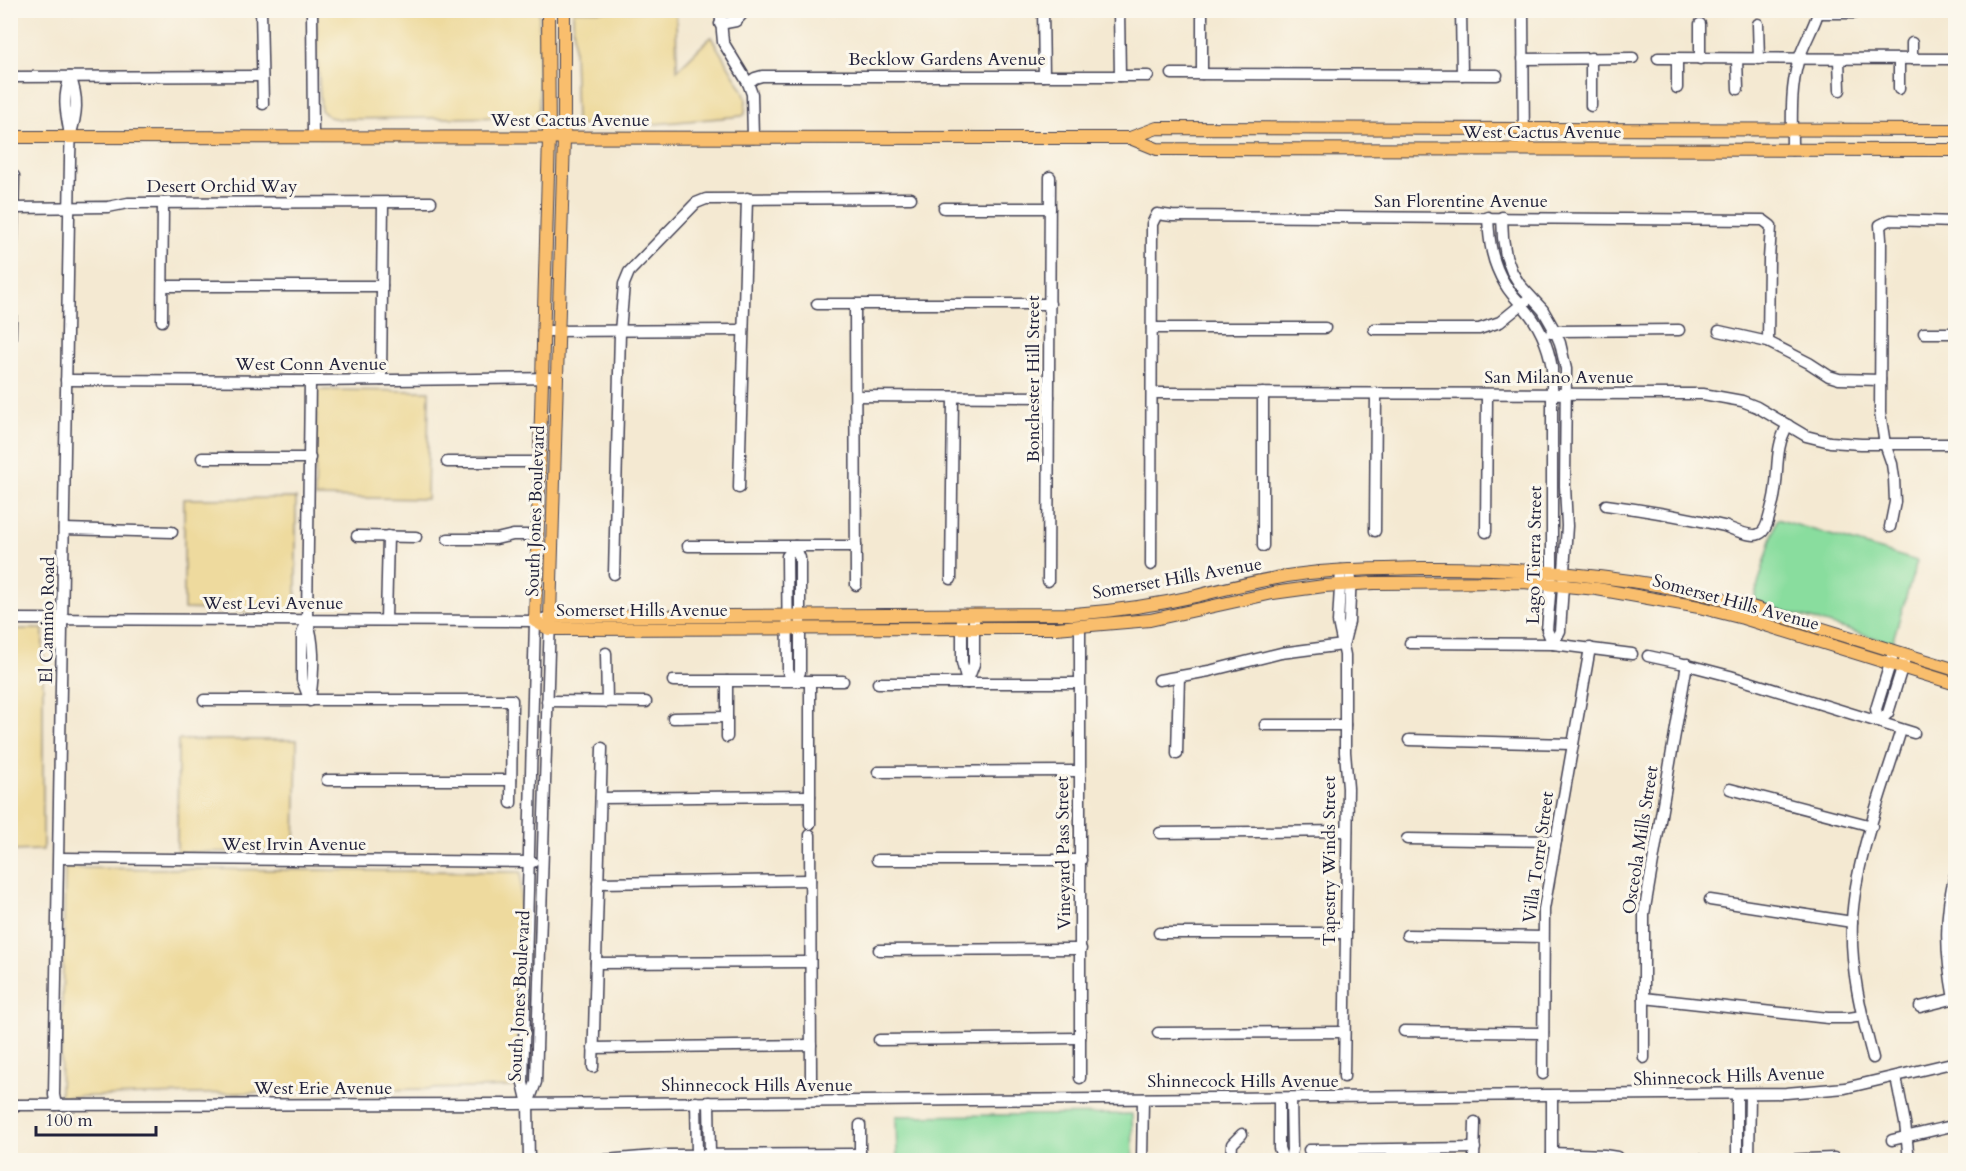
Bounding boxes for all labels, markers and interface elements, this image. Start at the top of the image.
street label: Becklow Gardens Avenue [848,47,1046,72]
street label: West Cactus Avenue [489,108,650,133]
street label: West Cactus Avenue [1461,120,1622,145]
street label: Desert Orchid Way [147,174,298,199]
street label: San Florentine Avenue [1374,189,1548,214]
street label: Bonchester Hill Street [1021,295,1046,463]
street label: West Conn Avenue [234,352,387,377]
street label: San Milano Avenue [1484,365,1634,390]
street label: South Jones Boulevard [520,424,551,597]
street label: Lago Tierra Street [1521,485,1548,625]
street label: Somerset Hills Avenue [1090,551,1264,606]
street label: El Camino Road [34,556,61,684]
street label: Somerset Hills Avenue [1650,568,1822,637]
street label: West Levi Avenue [201,591,344,616]
street label: Somerset Hills Avenue [556,598,728,623]
street label: Osceola Mills Street [1616,764,1665,916]
street label: Vineyard Pass Street [1050,776,1077,930]
street label: Tapestry Winds Street [1317,776,1342,946]
street label: Villa Torre Street [1517,789,1560,924]
street label: West Irvin Avenue [221,832,366,857]
street label: South Jones Boulevard [503,909,536,1082]
street label: Shinnecock Hills Avenue [1633,1061,1825,1092]
street label: Shinnecock Hills Avenue [1147,1069,1339,1094]
street label: Shinnecock Hills Avenue [661,1073,853,1098]
street label: West Erie Avenue [253,1076,392,1101]
scale bar [36,1099,156,1137]
text: 100 m [45,1108,93,1133]

